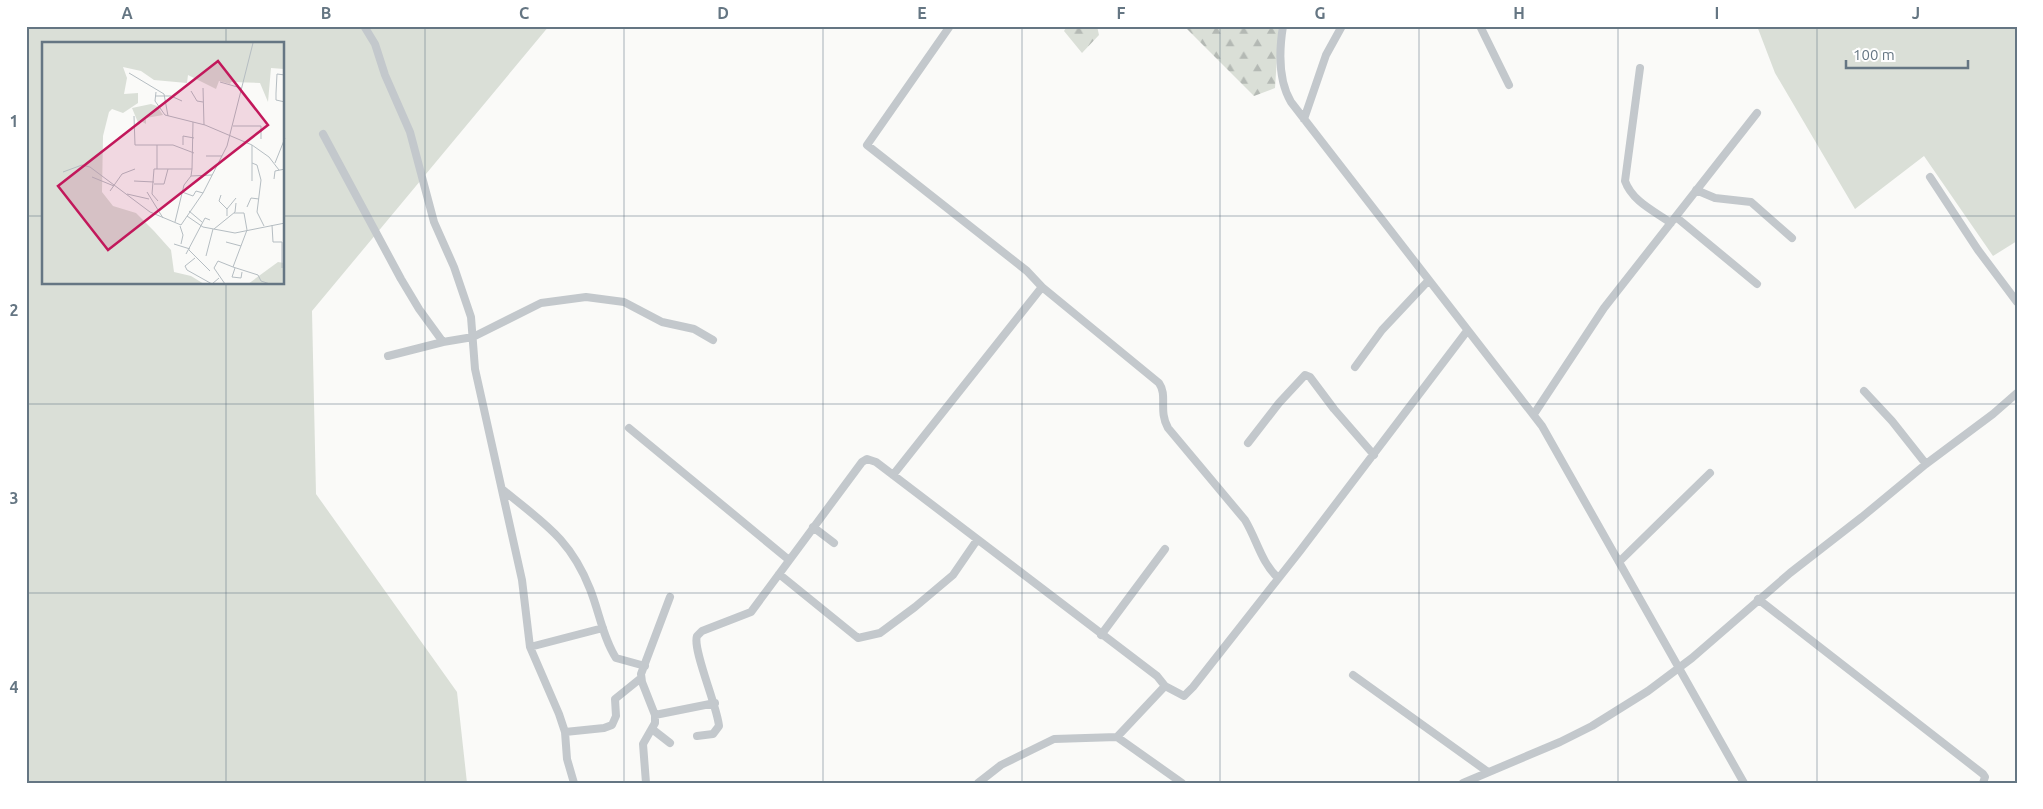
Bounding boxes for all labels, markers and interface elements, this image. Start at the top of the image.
text: A [121,4,133,22]
text: B [321,4,331,22]
text: C [519,4,529,22]
text: D [717,4,729,22]
text: E [917,4,927,22]
text: F [1117,4,1126,22]
text: G [1314,4,1326,22]
text: H [1513,4,1525,22]
text: I [1715,4,1719,22]
text: J [1912,4,1920,22]
scale bar [1846,38,1968,70]
inset map [42,42,285,285]
text: 100 m [1853,46,1895,63]
text: 1 [9,112,19,130]
text: 2 [9,301,19,319]
text: 3 [9,489,19,507]
text: 4 [9,678,19,696]

